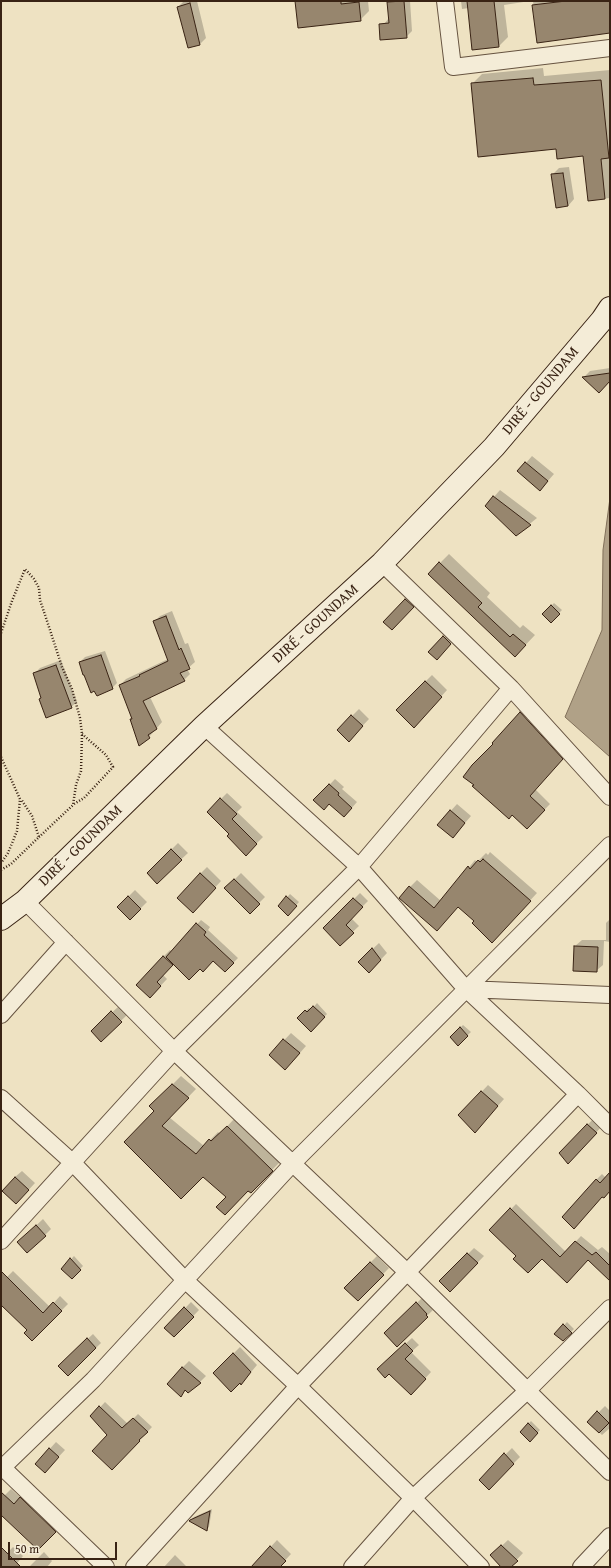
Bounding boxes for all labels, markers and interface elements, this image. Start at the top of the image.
street label: DIRÉ - GOUNDAM [499,343,583,439]
street label: DIRÉ - GOUNDAM [269,581,363,667]
street label: DIRÉ - GOUNDAM [35,802,127,890]
scale bar [10,1534,119,1560]
text: 50 m [15,1540,39,1557]

